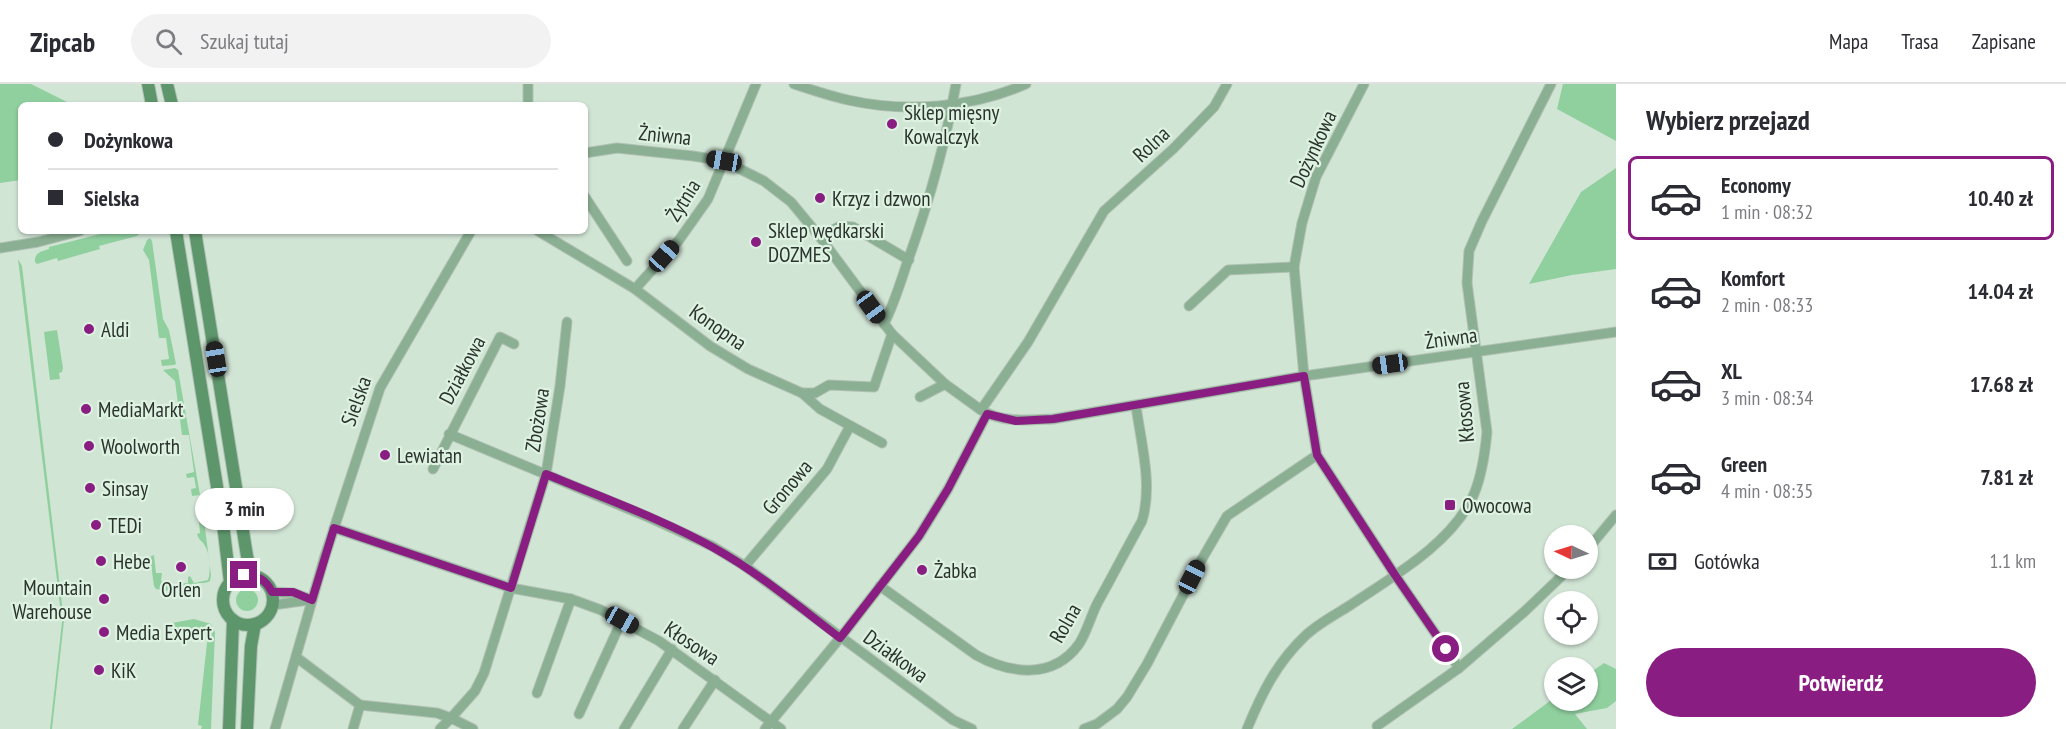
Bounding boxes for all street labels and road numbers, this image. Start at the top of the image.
street label: Dożynkowa [1283,106,1343,192]
street label: Żniwna [637,119,693,151]
street label: Rolna [1127,120,1175,168]
street label: Żytnia [660,174,706,226]
street label: Konopna [684,298,752,356]
street label: Żniwna [1423,321,1479,355]
street label: Działkowa [433,331,491,409]
street label: Sielska [335,373,377,429]
street label: Kłosowa [1448,380,1480,444]
street label: Zbożowa [519,386,555,454]
street label: Gronowa [756,454,818,520]
street label: Rolna [1043,599,1087,647]
street label: Kłosowa [659,615,725,671]
street label: Działkowa [858,623,934,689]

